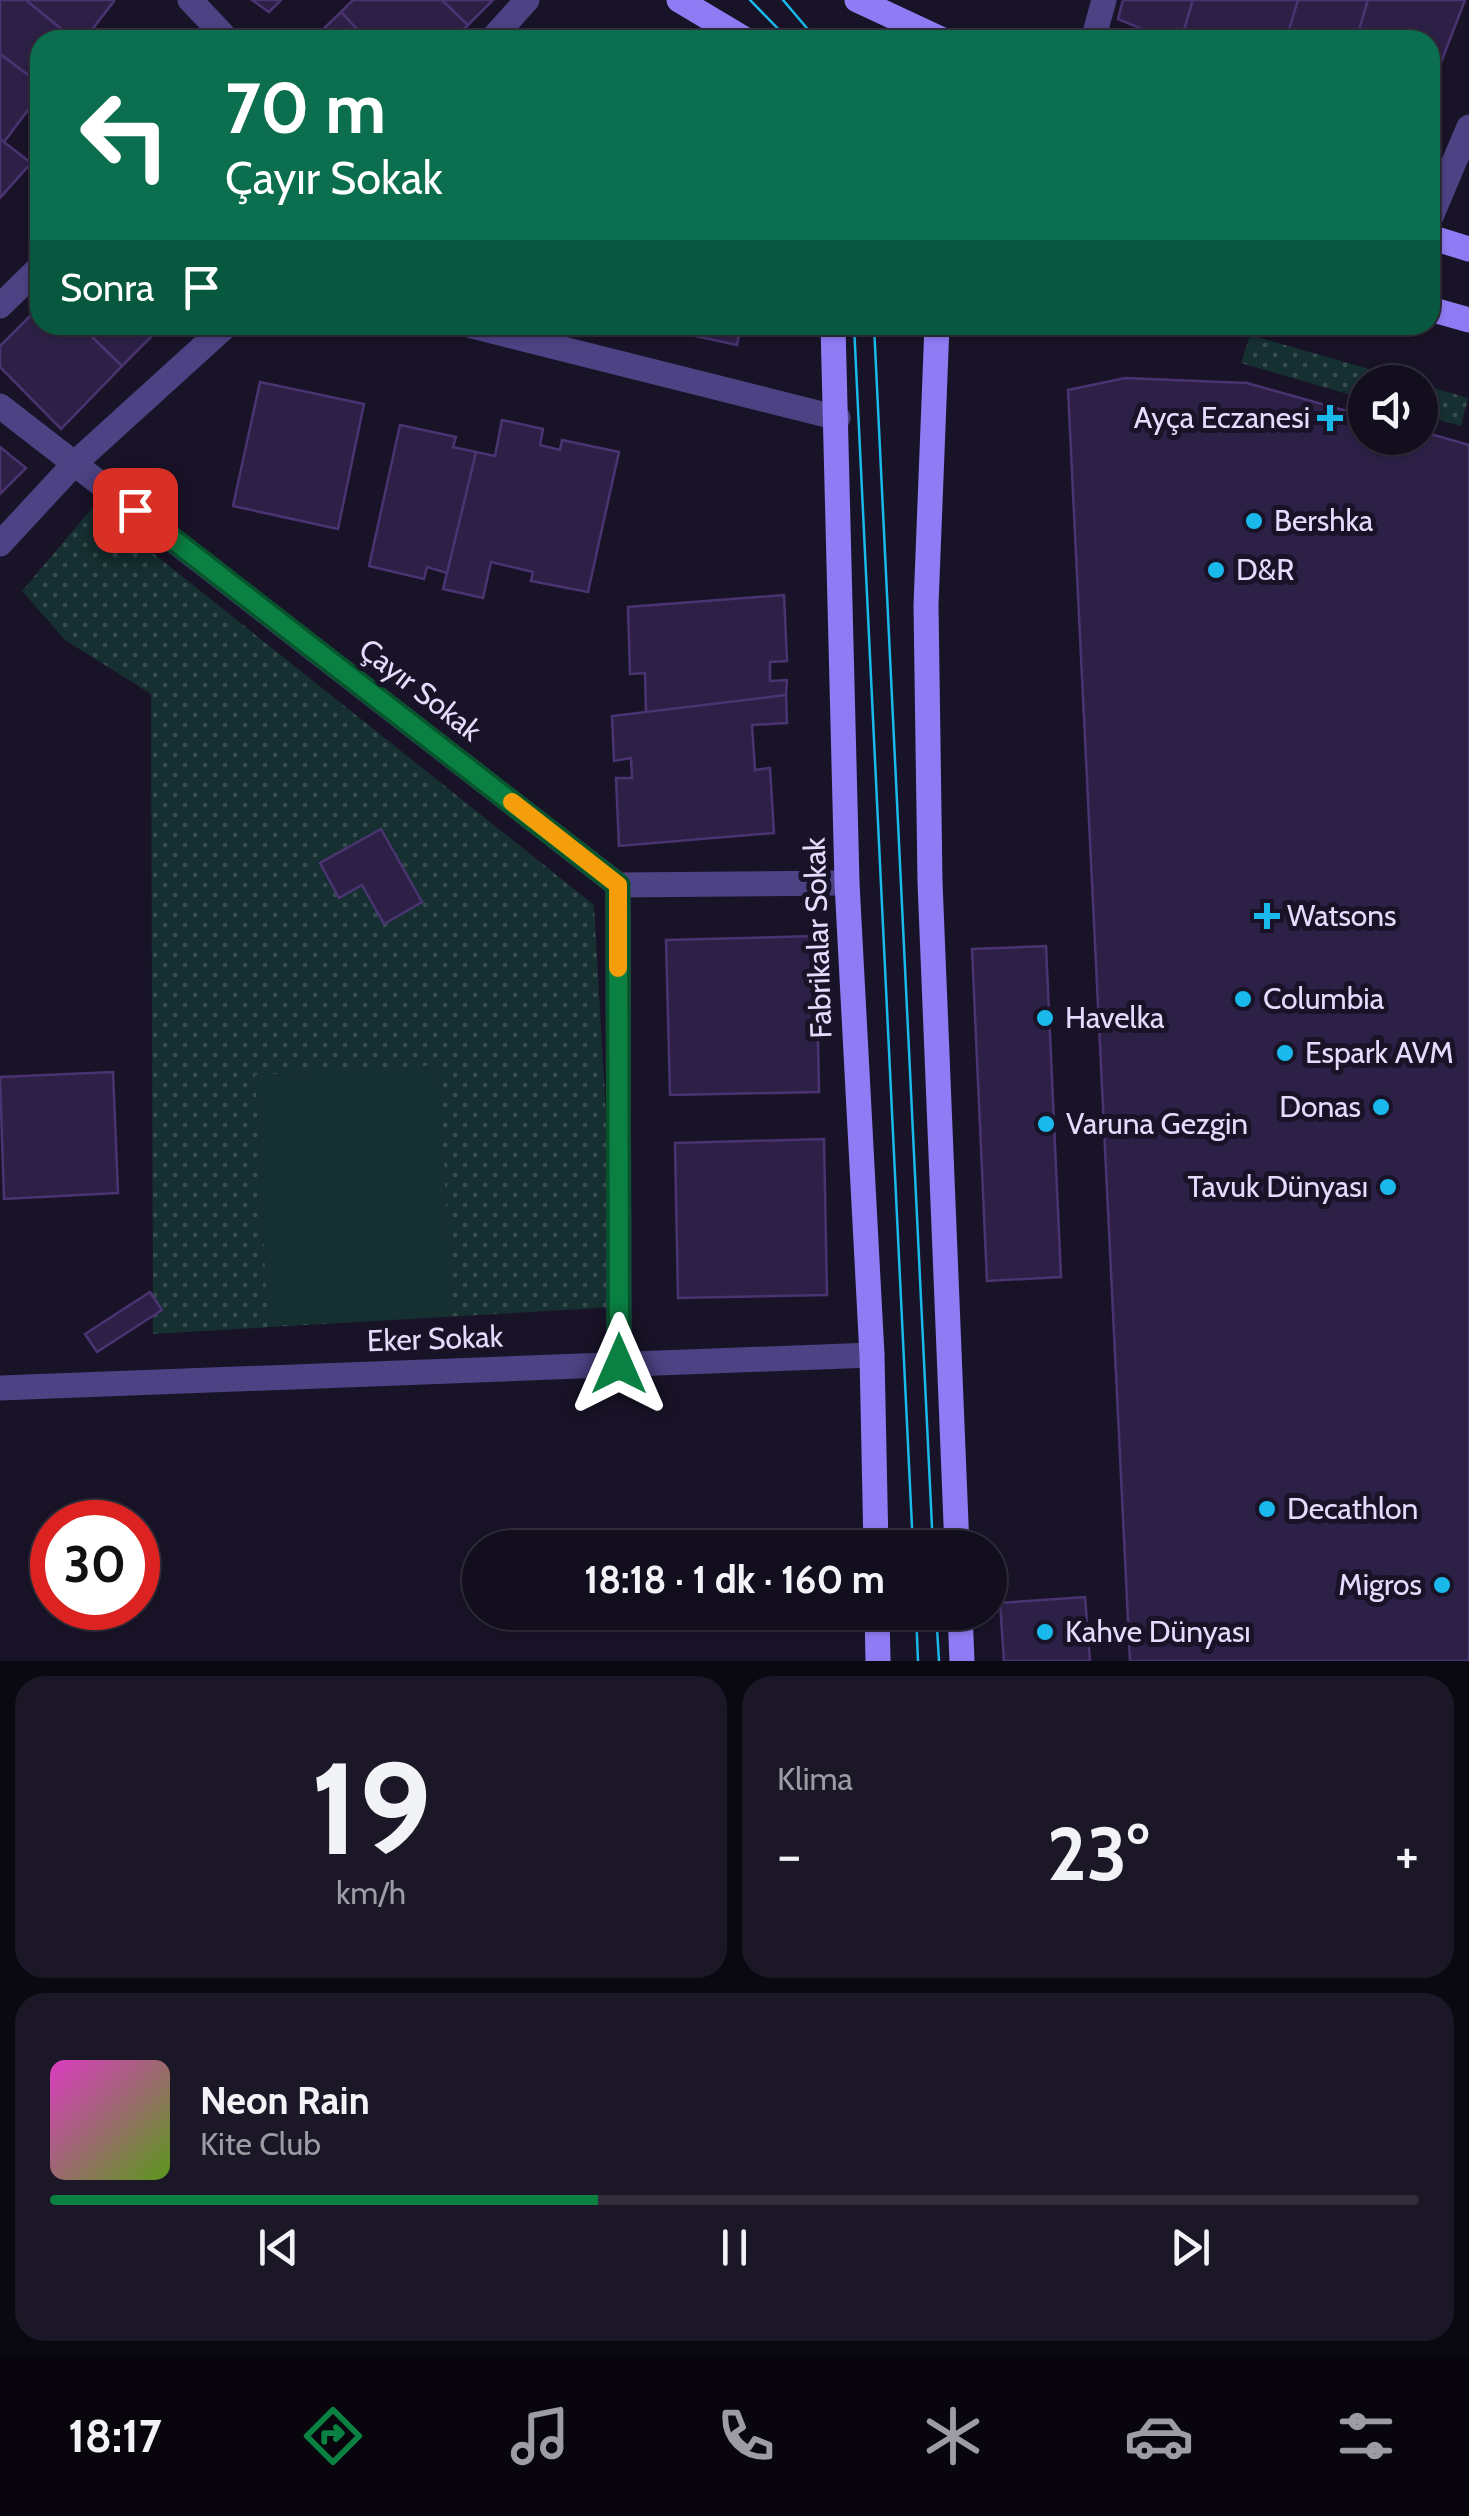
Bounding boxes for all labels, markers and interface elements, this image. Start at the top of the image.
text: 70 m [225,65,386,151]
icon: left [60,70,190,200]
text: Çayır Sokak [225,151,443,205]
icon: arrive [174,260,229,315]
text: Sonra [60,264,154,311]
map controls [1348,365,1438,455]
button: sound [1348,365,1438,455]
place label: Ayça Eczanesi [1134,399,1310,436]
marker: Ayça Eczanesi [1319,407,1341,429]
pin [93,468,178,553]
icon: arrive [108,483,163,538]
place label: Bershka [1274,502,1374,539]
marker: Bershka [1243,510,1265,532]
place label: D&R [1236,551,1294,588]
marker: D&R [1205,559,1227,581]
street label: Çayır Sokak [352,630,489,749]
street label: Fabrikalar Sokak [795,836,840,1039]
place label: Watsons [1287,897,1397,934]
marker: Watsons [1256,905,1278,927]
place label: Columbia [1263,980,1385,1017]
marker: Columbia [1232,988,1254,1010]
place label: Havelka [1065,999,1165,1036]
marker: Havelka [1034,1007,1056,1029]
place label: Espark AVM [1305,1034,1454,1071]
marker: Espark AVM [1274,1042,1296,1064]
place label: Donas [1279,1088,1361,1125]
marker: Donas [1370,1096,1392,1118]
place label: Varuna Gezgin [1066,1105,1248,1142]
marker: Varuna Gezgin [1035,1113,1057,1135]
place label: Tavuk Dünyası [1187,1168,1368,1205]
marker: Tavuk Dünyası [1377,1176,1399,1198]
position arrow [567,1312,671,1416]
street label: Eker Sokak [366,1318,504,1359]
place label: Decathlon [1287,1490,1418,1527]
marker: Decathlon [1256,1498,1278,1520]
speed limit sign: 30 [30,1500,160,1630]
text: 18:18 · 1 dk · 160 m [584,1556,885,1603]
place label: Migros [1338,1566,1422,1603]
marker: Migros [1431,1574,1453,1596]
place label: Kahve Dünyası [1065,1613,1251,1650]
marker: Kahve Dünyası [1034,1621,1056,1643]
text: 19 [310,1729,432,1887]
text: Klima [777,1759,853,1798]
text: 23° [1047,1808,1149,1899]
text: − [777,1821,801,1888]
text: + [1395,1821,1419,1888]
text: km/h [336,1873,406,1912]
text: Neon Rain [200,2077,370,2124]
text: Kite Club [200,2124,321,2163]
icon: previous [251,2220,306,2275]
icon: pause [707,2220,762,2275]
icon: next [1163,2220,1218,2275]
icon: directions [298,2401,368,2471]
icon: music [505,2401,575,2471]
icon: phone [711,2401,781,2471]
icon: climate [918,2401,988,2471]
icon: car [1124,2401,1194,2471]
icon: filters [1331,2401,1401,2471]
text: 18:17 [68,2409,162,2463]

